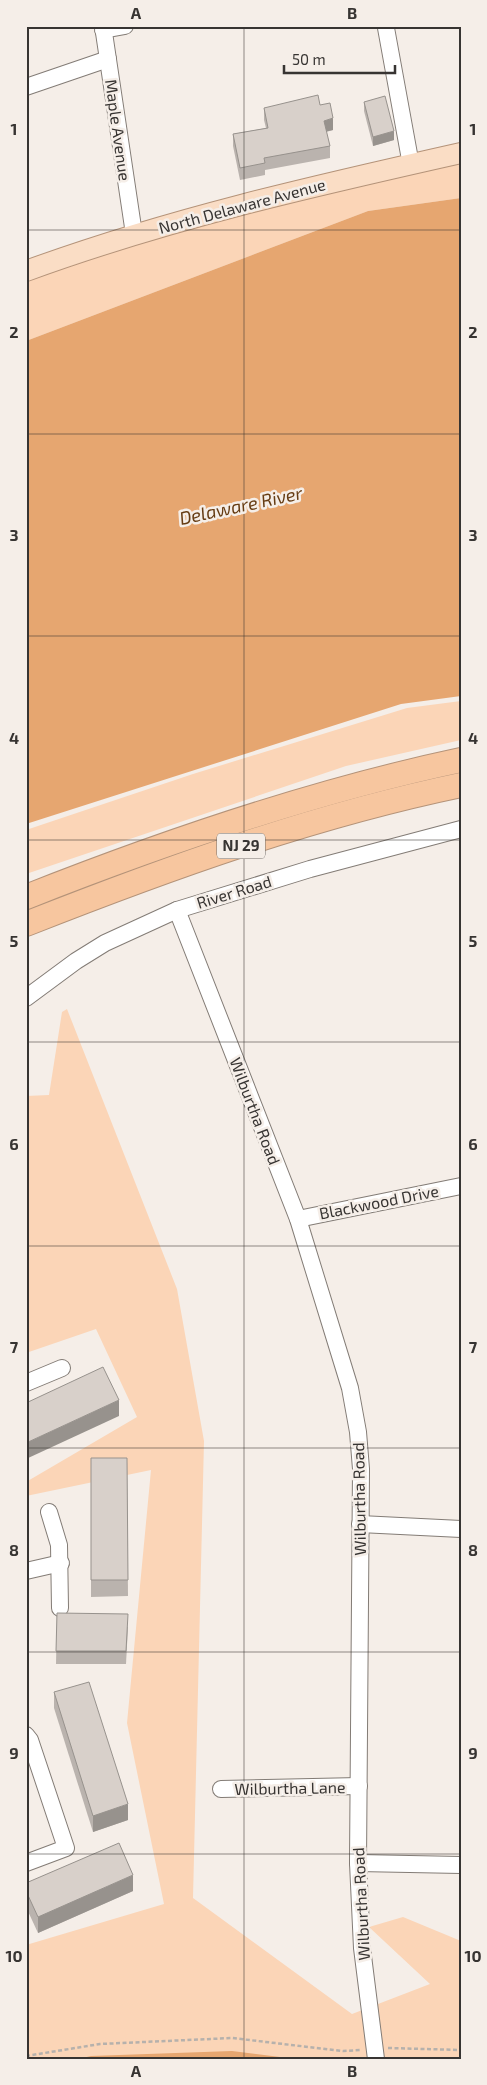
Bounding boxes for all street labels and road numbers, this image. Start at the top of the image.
street label: Maple Avenue [102,78,135,182]
street label: North Delaware Avenue [156,174,327,237]
road number: NJ 29 [217,834,265,858]
street label: River Road [194,871,274,912]
street label: Wilburtha Road [226,1055,285,1167]
street label: Blackwood Drive [317,1181,440,1222]
street label: Wilburtha Road [348,1442,369,1556]
street label: Wilburtha Lane [234,1777,346,1798]
street label: Wilburtha Road [348,1847,373,1961]

